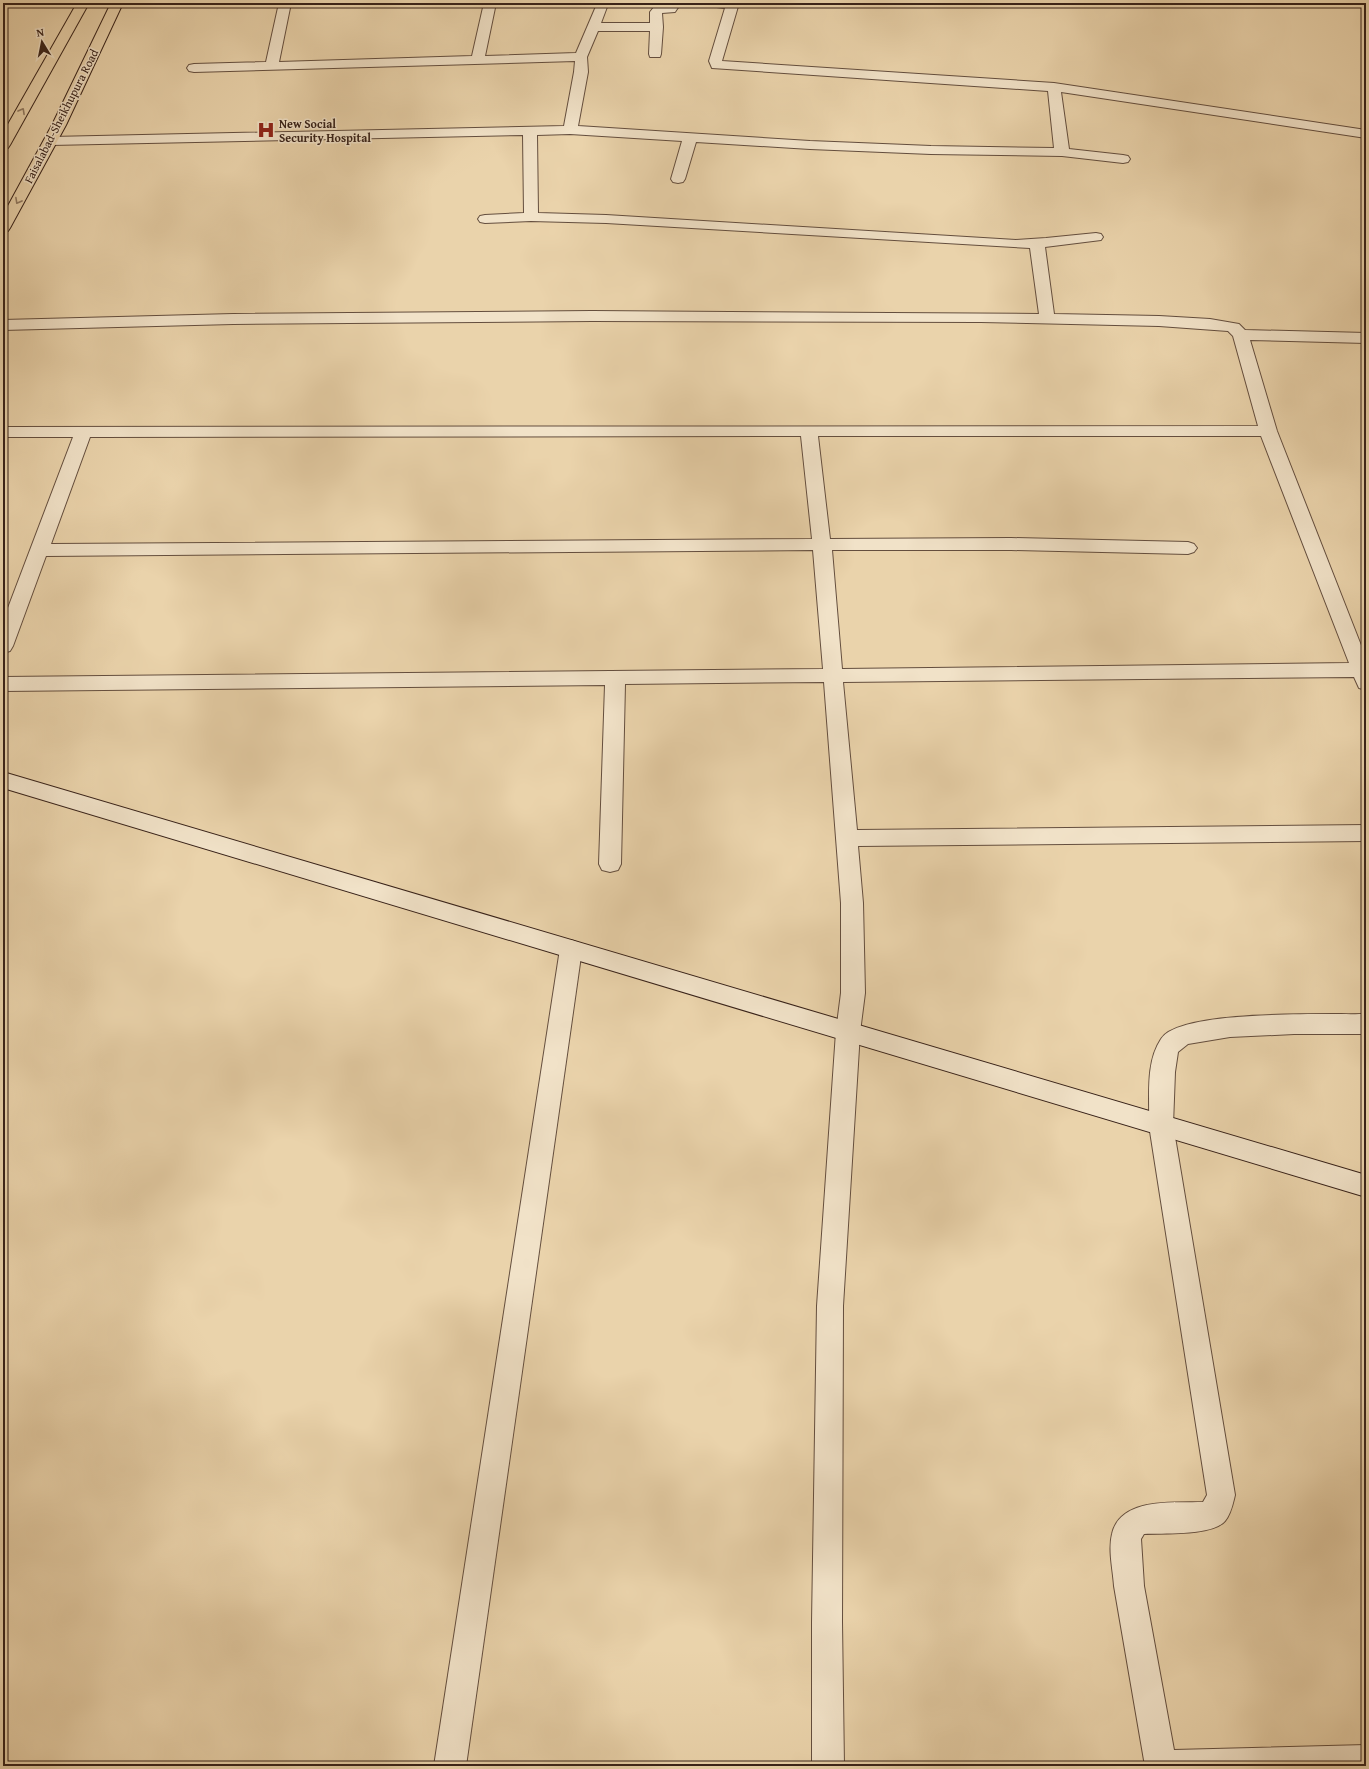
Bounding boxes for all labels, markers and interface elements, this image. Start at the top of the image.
north arrow [22,22,62,62]
text: N [35,24,46,41]
street label: Faisalabad-Sheikhupura Road [20,45,103,186]
one-way arrow [18,108,25,115]
place label: New Social Security Hospital [279,115,371,146]
hospital icon: New Social Security Hospital [256,120,276,140]
one-way arrow [15,196,23,204]

